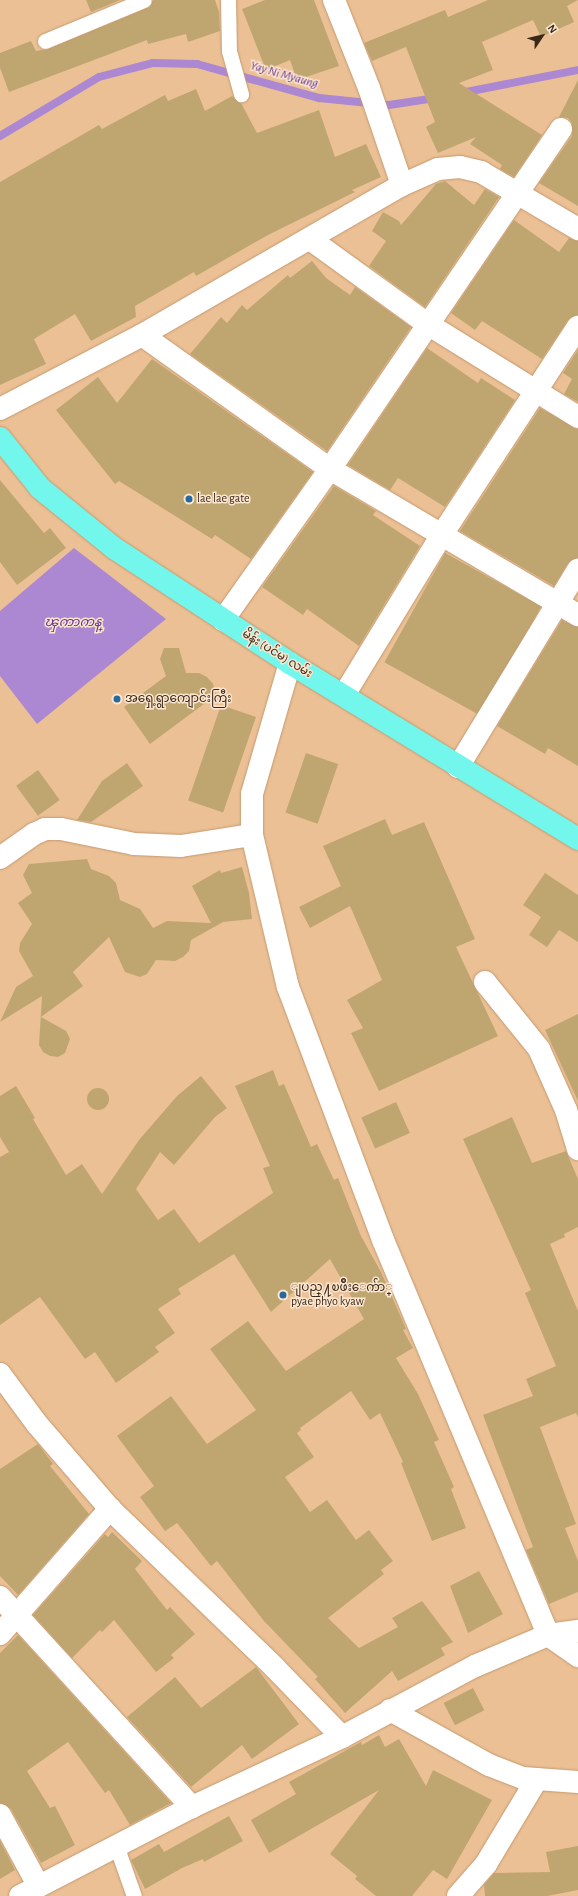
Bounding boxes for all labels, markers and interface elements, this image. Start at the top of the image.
north arrow [522,16,562,56]
text: N [546,23,559,35]
water label: Yay Ni Myaung [248,59,320,93]
place label: lae lae gate [197,492,249,506]
marker: lae lae gate [184,494,194,504]
water label: ၾကာကန္ [45,615,101,631]
street label: မိန်း (ပင်မ) လမ်း [239,627,315,681]
place label: အရှေ့ရွာကျောင်းကြီး [125,692,231,706]
marker: အရှေ့ရွာကျောင်းကြီး [112,694,122,704]
place label: ျပည္႔ၿဖိဳးေက်ာ္ pyae phyo kyaw [291,1281,392,1309]
marker: ျပည္႔ၿဖိဳးေက်ာ္ pyae phyo kyaw [278,1290,288,1300]

